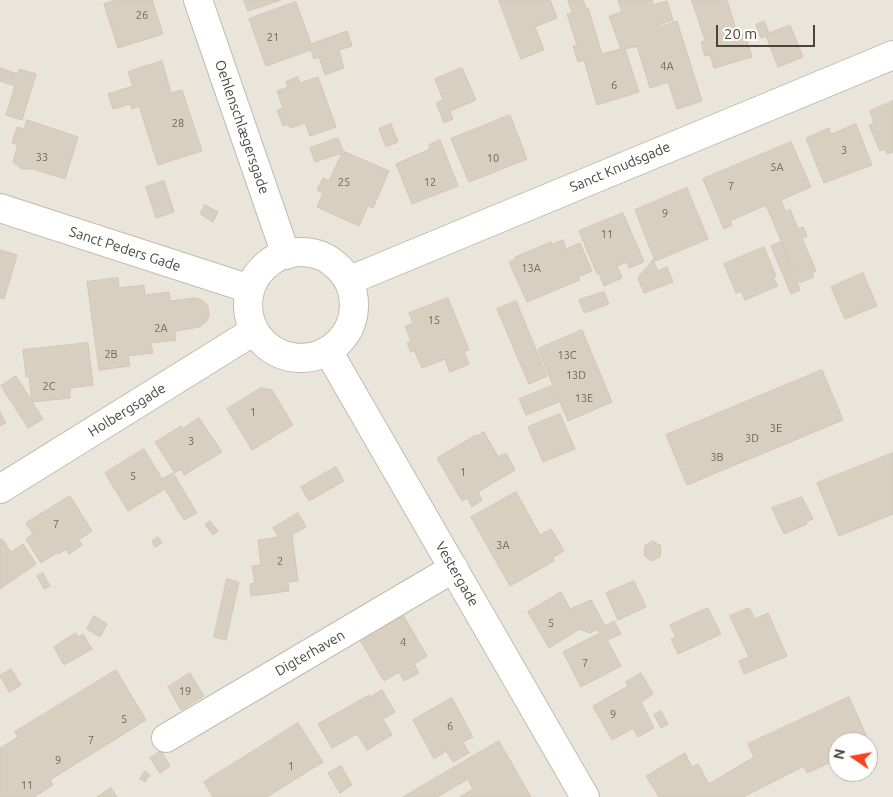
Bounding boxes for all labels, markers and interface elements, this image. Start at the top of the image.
house number: 26 [136,8,148,22]
scale bar [718,15,817,47]
text: 20 m [724,25,757,42]
house number: 21 [267,30,279,44]
street label: Oehlenschlægersgade [211,58,273,196]
house number: 4A [660,59,674,73]
house number: 6 [611,78,617,92]
house number: 28 [172,116,184,130]
street label: Sanct Knudsgade [567,138,673,196]
house number: 3 [841,143,847,157]
house number: 33 [36,150,48,164]
house number: 10 [487,151,499,165]
house number: 5A [770,160,784,174]
house number: 25 [338,175,350,189]
house number: 12 [424,175,436,189]
house number: 7 [728,179,734,193]
house number: 9 [662,206,668,220]
street label: Sanct Peders Gade [67,223,183,275]
house number: 11 [601,227,613,241]
house number: 13A [521,261,541,275]
house number: 15 [428,313,440,327]
house number: 2A [154,321,168,335]
house number: 2B [104,347,118,361]
house number: 13C [557,348,577,362]
house number: 13D [566,368,586,382]
house number: 2C [43,379,55,393]
street label: Holbergsgade [85,380,169,440]
house number: 13E [575,391,593,405]
house number: 1 [250,405,256,419]
house number: 3E [770,421,782,435]
house number: 3D [745,431,759,445]
house number: 3 [188,434,194,448]
house number: 3B [710,450,724,464]
house number: 1 [460,465,466,479]
house number: 5 [130,469,136,483]
house number: 7 [53,517,59,531]
house number: 3A [496,538,510,552]
street label: Vestergade [432,539,482,609]
house number: 2 [277,554,283,568]
house number: 5 [548,616,554,630]
street label: Digterhaven [272,626,348,680]
house number: 4 [400,635,406,649]
house number: 7 [582,656,588,670]
house number: 19 [179,684,191,698]
house number: 9 [610,707,616,721]
house number: 5 [121,712,127,726]
house number: 6 [447,719,453,733]
north arrow [828,732,878,782]
house number: 7 [88,733,94,747]
text: N [830,747,848,761]
house number: 9 [55,753,61,767]
house number: 1 [288,759,294,773]
house number: 11 [21,778,33,792]

